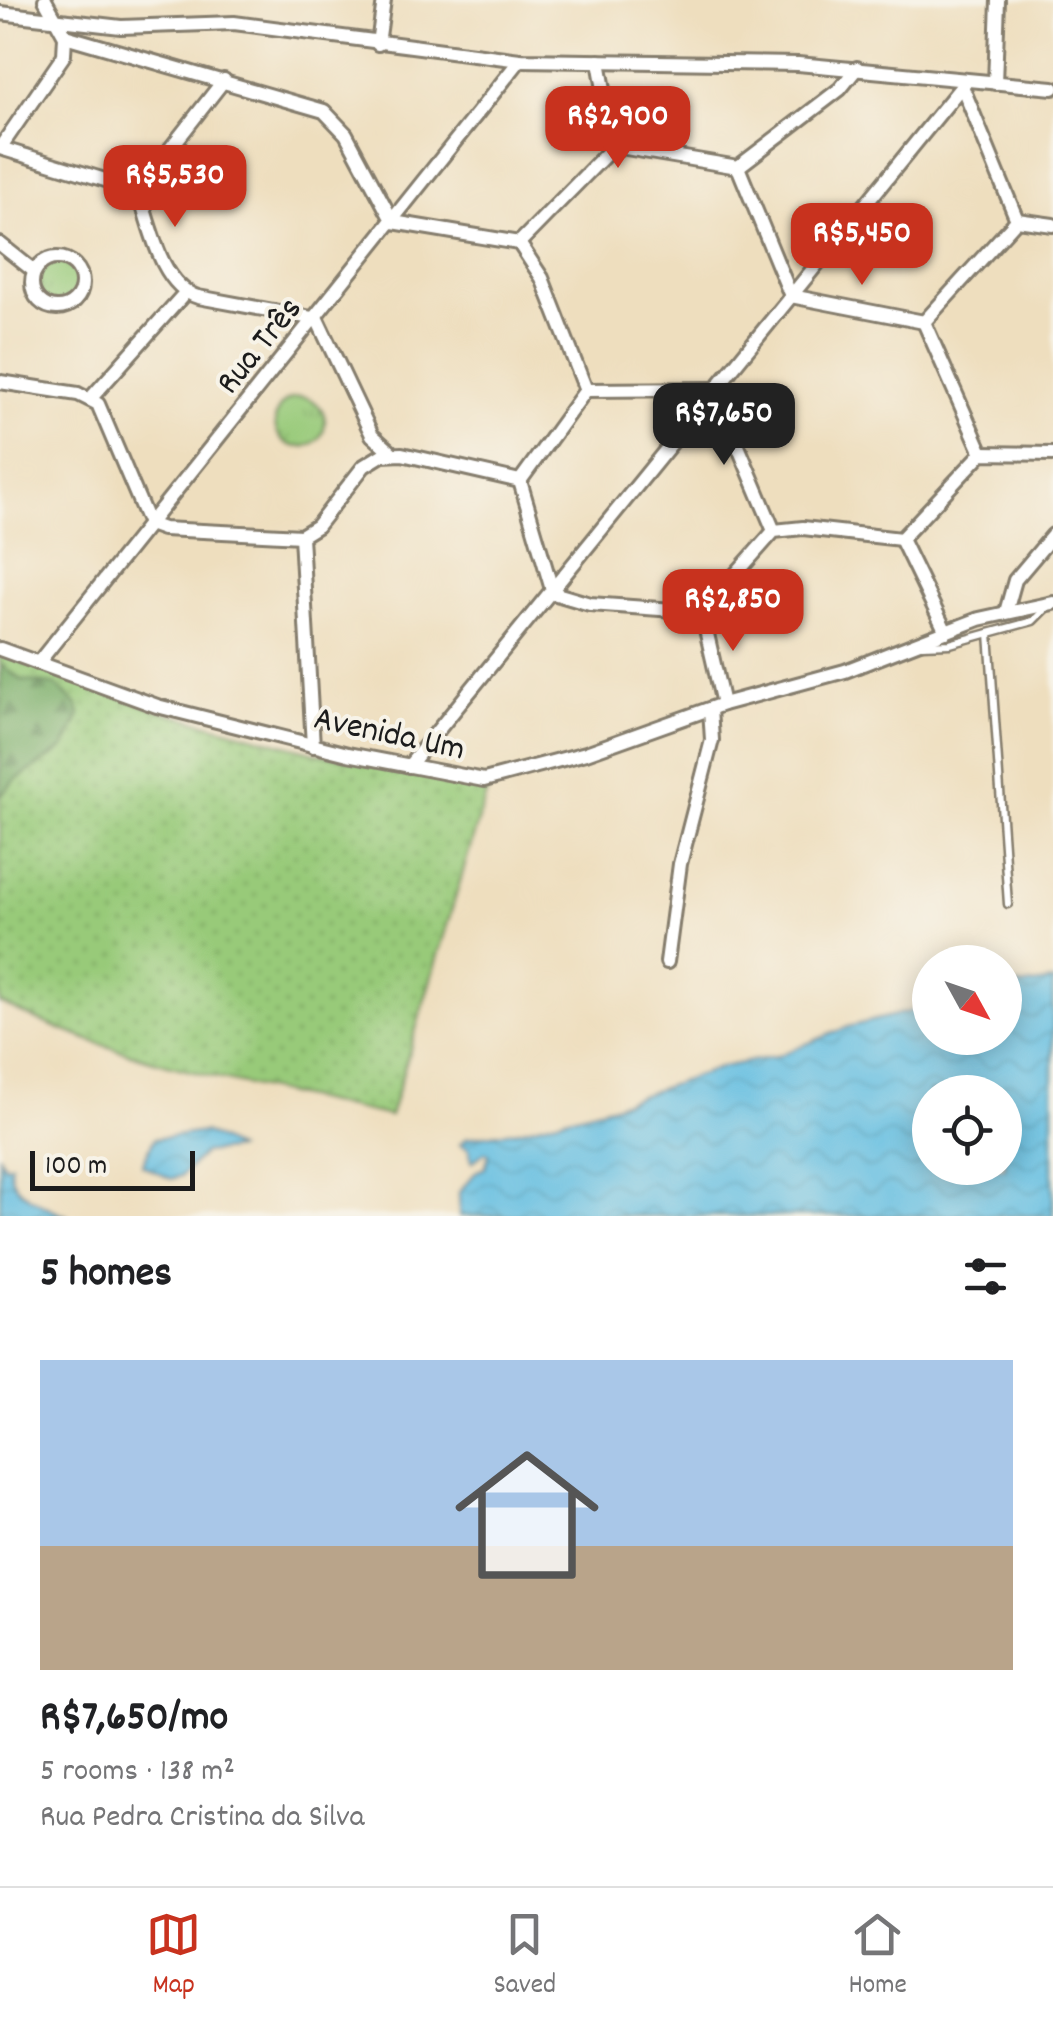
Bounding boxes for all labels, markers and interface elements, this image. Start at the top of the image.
pin: R$2,900 [526,86,710,171]
text: R$2,900 [567,95,669,141]
pin: R$5,530 [83,145,267,230]
text: R$5,530 [125,154,225,200]
pin: R$5,450 [770,203,954,288]
text: R$5,450 [813,212,911,258]
street label: Rua Três [206,287,316,407]
pin: R$7,650 [632,383,816,468]
text: R$7,650 [675,392,773,438]
pin: R$2,850 [641,569,825,654]
text: R$2,850 [685,578,781,624]
street label: Avenida Um [309,695,469,776]
north arrow [912,945,1022,1055]
map controls [912,945,1022,1185]
button: locate [912,1075,1022,1185]
scale bar [30,1146,195,1190]
text: 100 m [45,1148,107,1188]
text: 5 homes [40,1246,172,1306]
icon: filters [958,1249,1013,1304]
icon: home [437,1425,617,1605]
text: R$7,650/mo [40,1690,228,1750]
text: 5 rooms · 138 m² [40,1750,235,1796]
text: Rua Pedra Cristina da Silva [40,1796,365,1842]
tab: Map [146,1907,201,2007]
tab: Saved [494,1907,556,2007]
tab: Home [848,1907,907,2007]

